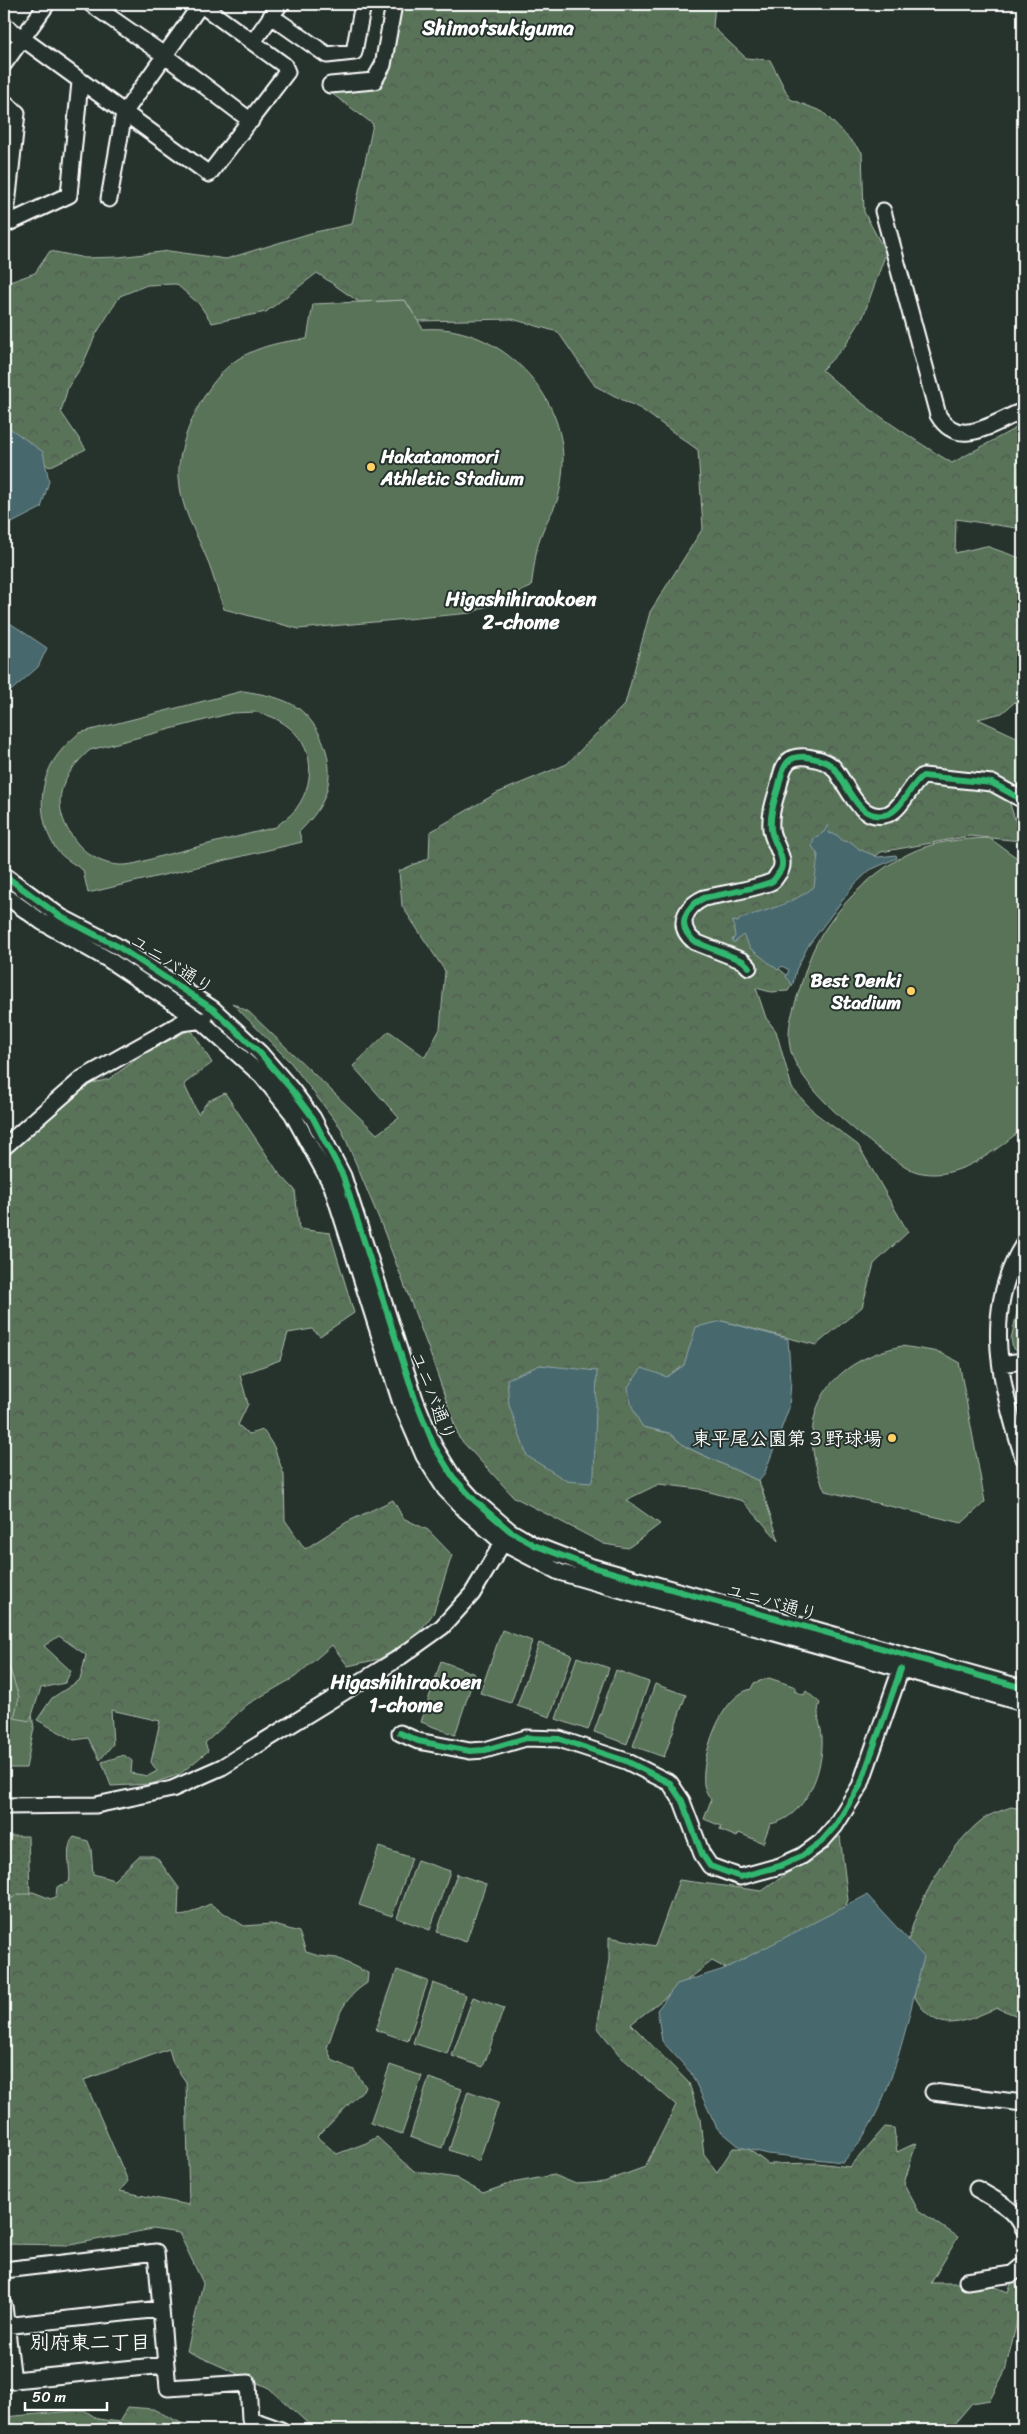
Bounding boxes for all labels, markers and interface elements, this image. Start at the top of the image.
district label: Shimotsukiguma [421,9,574,47]
place label: Hakatanomori Athletic Stadium [380,440,524,495]
marker: Hakatanomori Athletic Stadium [365,461,377,473]
district label: Higashihiraokoen 2-chome [445,582,597,640]
street label: ユニバ通り [123,924,221,1004]
place label: Best Denki Stadium [810,964,902,1019]
marker: Best Denki Stadium [905,985,917,997]
street label: ユニバ通り [401,1346,465,1446]
place label: 東平尾公園第３野球場 [692,1422,882,1455]
marker: 東平尾公園第３野球場 [886,1432,898,1444]
street label: ユニバ通り [722,1573,822,1631]
district label: Higashihiraokoen 1-chome [330,1665,482,1723]
district label: 別府東二丁目 [30,2325,150,2360]
scale bar [25,2379,108,2411]
text: 50 m [32,2384,67,2410]

